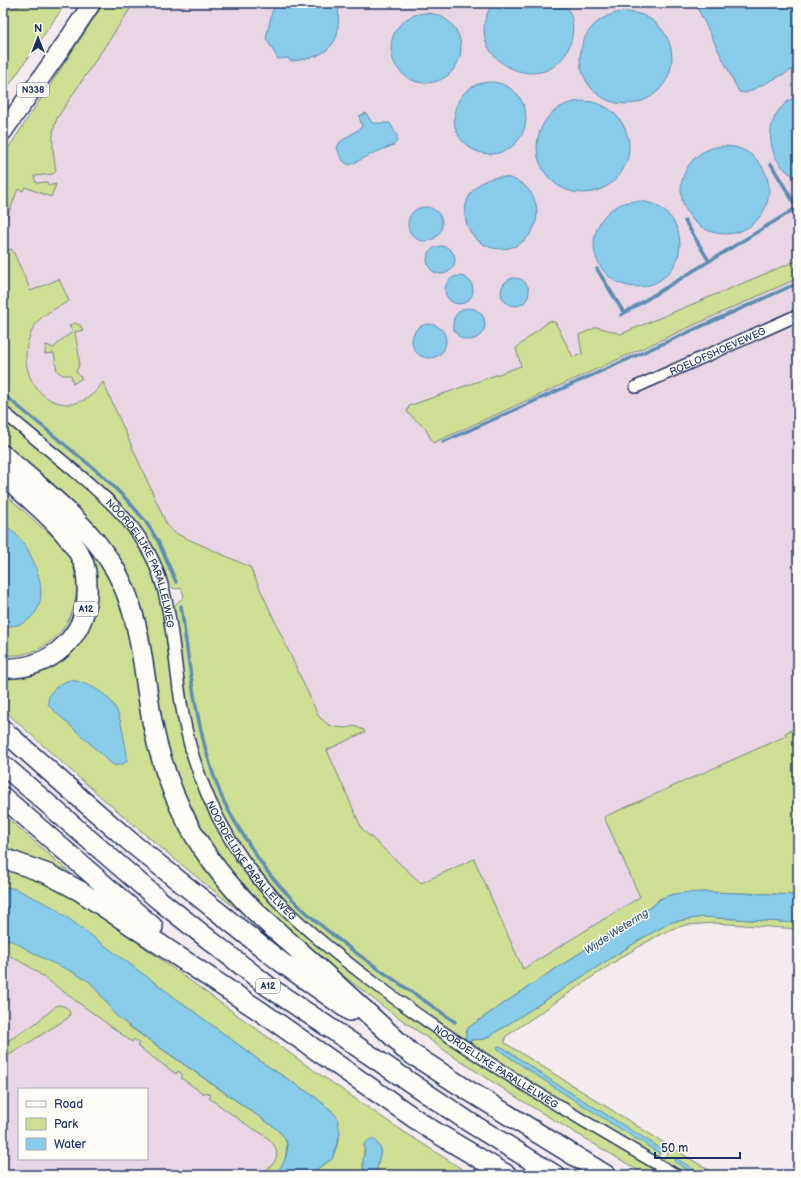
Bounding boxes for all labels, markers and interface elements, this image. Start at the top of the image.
north arrow [18,18,58,58]
text: N [34,22,42,35]
road number: N338 [17,83,49,97]
street label: ROELOFSHOEVEWEG [668,325,768,378]
street label: NOORDELIJKE PARALLELWEG [103,497,176,629]
road number: A12 [74,602,98,616]
street label: NOORDELIJKE PARALLELWEG [204,799,299,923]
water label: Wijde Wetering [582,906,651,957]
road number: A12 [256,979,280,993]
street label: NOORDELIJKE PARALLELWEG [431,1023,561,1111]
legend [18,1088,148,1160]
text: Road [54,1097,83,1112]
text: Park [54,1117,78,1132]
scale bar [655,1134,740,1160]
text: Water [54,1137,86,1152]
text: 50 m [661,1141,688,1156]

